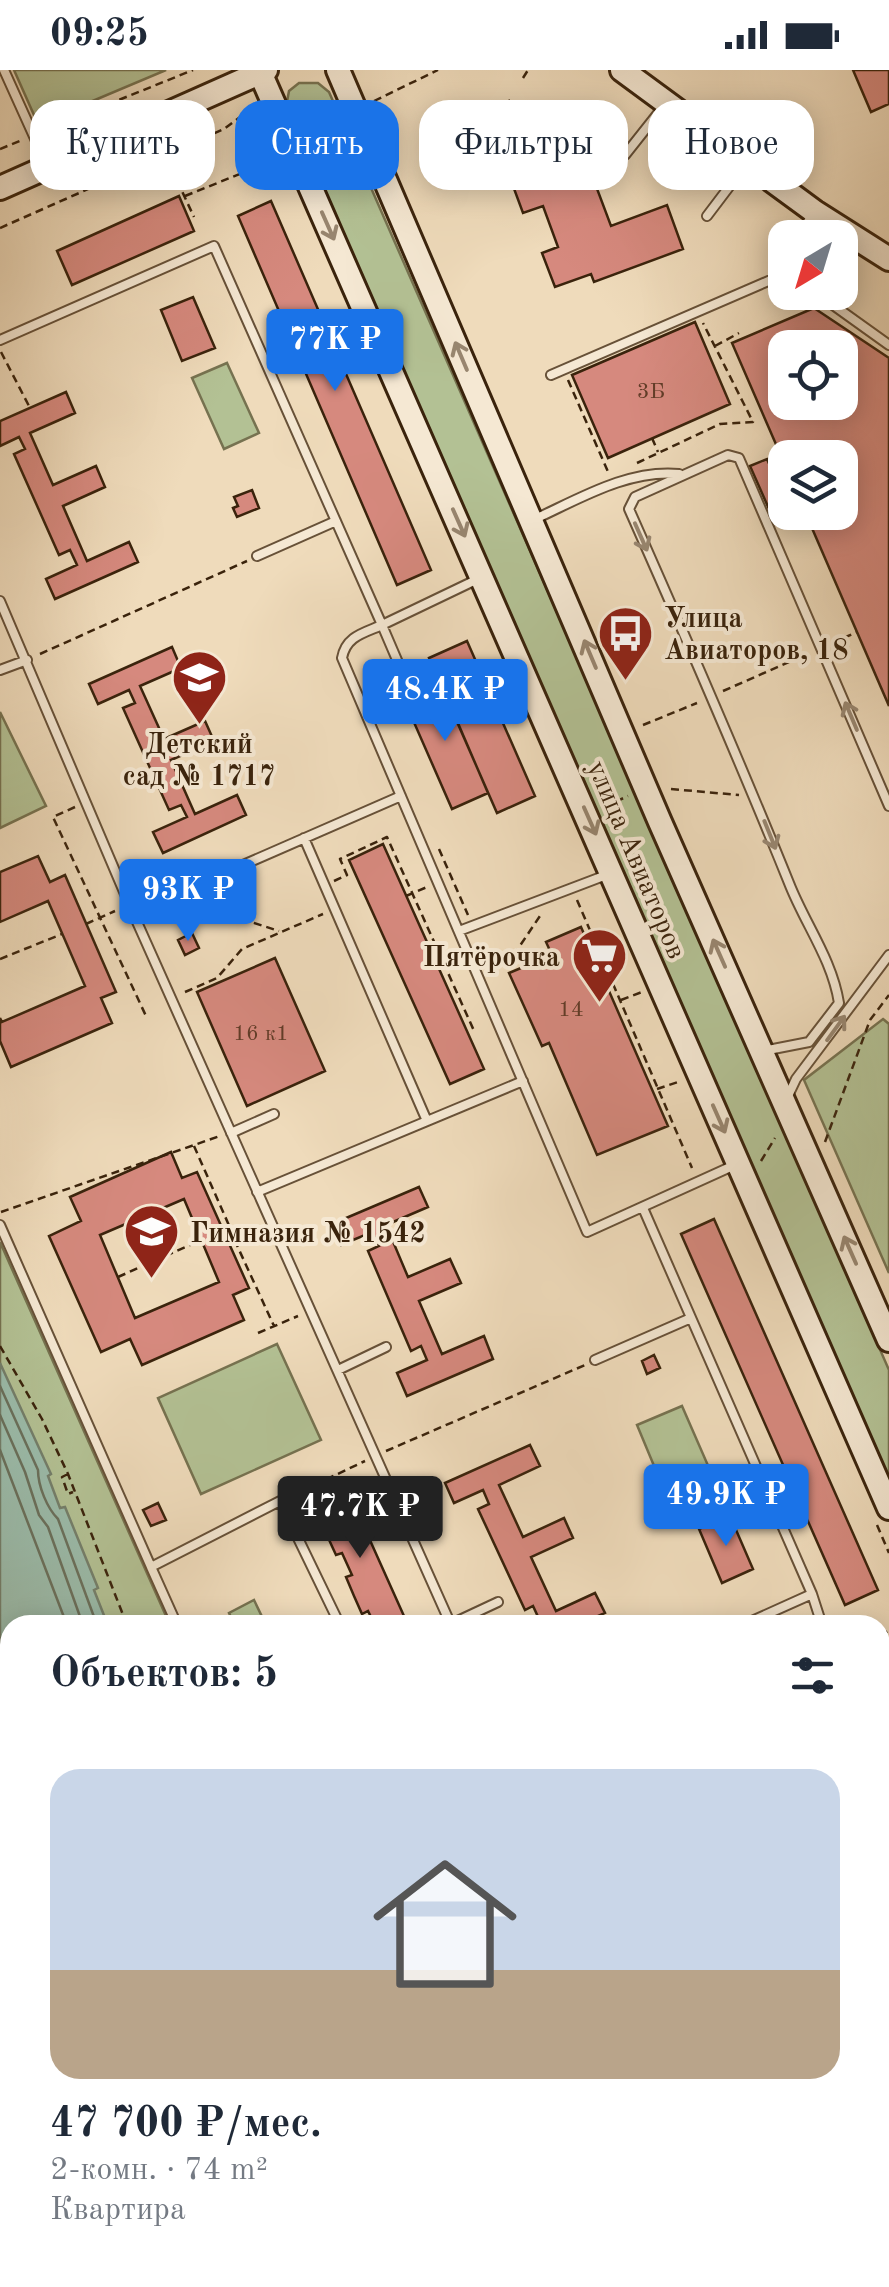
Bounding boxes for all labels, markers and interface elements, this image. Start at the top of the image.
text: 09:25 [50,16,149,54]
chip: Купить [30,100,215,190]
chip: Снять [235,100,399,190]
chip: Фильтры [419,100,628,190]
chip: Новое [648,100,814,190]
one-way arrow [320,210,338,241]
north arrow [768,220,858,310]
map controls [768,220,858,530]
pin: 77K ₽ [265,309,405,394]
text: 77K ₽ [288,325,382,357]
button: locate [768,330,858,420]
one-way arrow [451,341,469,372]
house number: 3Б [637,381,665,403]
button: layers [768,440,858,530]
one-way arrow [451,507,469,538]
one-way arrow [633,521,652,551]
bus stop icon: Улица Авиаторов, 18 [595,603,655,682]
place label: Улица Авиаторов, 18 [664,606,849,666]
one-way arrow [580,640,598,670]
school or university icon: Детский сад № 1717 [169,647,229,726]
pin: 48.4K ₽ [353,659,537,744]
text: 48.4K ₽ [385,675,505,707]
one-way arrow [841,701,859,732]
place label: Детский сад № 1717 [123,732,275,792]
street label: улица Авиаторов [581,757,690,963]
one-way arrow [582,805,600,836]
one-way arrow [762,820,780,850]
pin: 93K ₽ [118,859,258,944]
text: 93K ₽ [141,875,235,907]
supermarket icon: Пятёрочка [569,926,629,1005]
one-way arrow [709,938,727,969]
place label: Пятёрочка [423,945,560,973]
house number: 14 [558,999,584,1021]
one-way arrow [825,1015,846,1042]
house number: 16 к1 [233,1023,289,1045]
one-way arrow [711,1103,729,1134]
school or university icon: Гимназия № 1542 [121,1202,181,1281]
place label: Гимназия № 1542 [190,1220,426,1249]
one-way arrow [840,1235,858,1266]
pin: 49.9K ₽ [634,1464,818,1549]
pin: 47.7K ₽ [268,1476,452,1561]
text: 49.9K ₽ [666,1480,786,1512]
text: 47.7K ₽ [300,1492,420,1524]
icon: filters [785,1648,840,1703]
text: Объектов: 5 [50,1654,278,1696]
icon: home [355,1834,535,2014]
text: 47 700 ₽/мес. [50,2104,322,2146]
text: 2-комн. · 74 m² [50,2155,268,2187]
text: Квартира [50,2195,186,2227]

